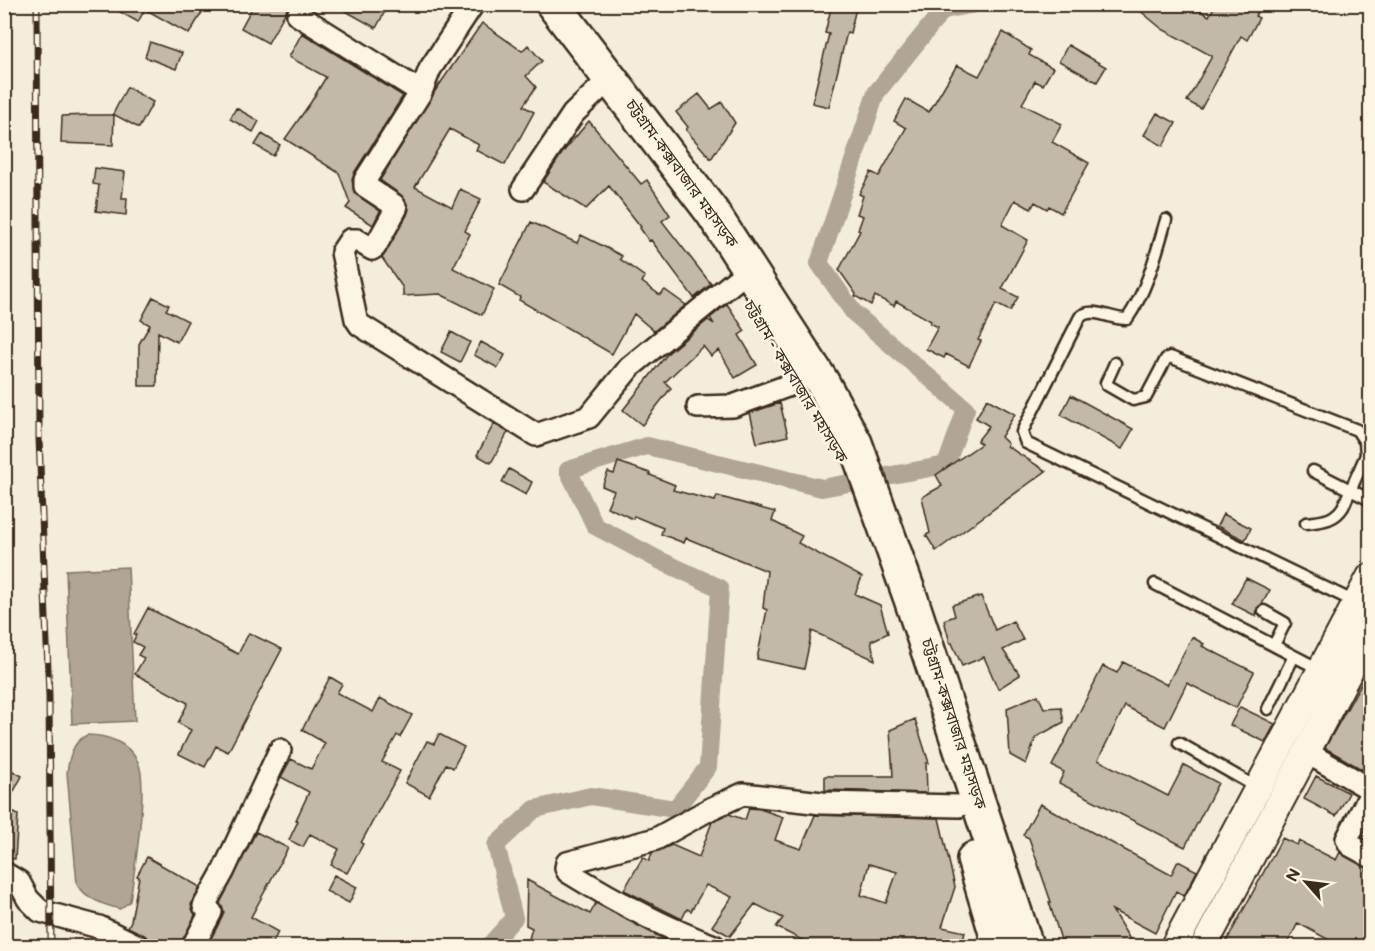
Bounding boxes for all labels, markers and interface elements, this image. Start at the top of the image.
street label: চট্টগ্রাম-কক্সবাজার মহাসড়ক [620,95,743,253]
street label: চট্টগ্রাম - কক্সবাজার মহাসড়ক [739,296,852,467]
street label: চট্টগ্রাম-কক্সবাজার মহাসড়ক [916,635,991,813]
north arrow [1276,852,1336,912]
text: N [1283,866,1305,885]

